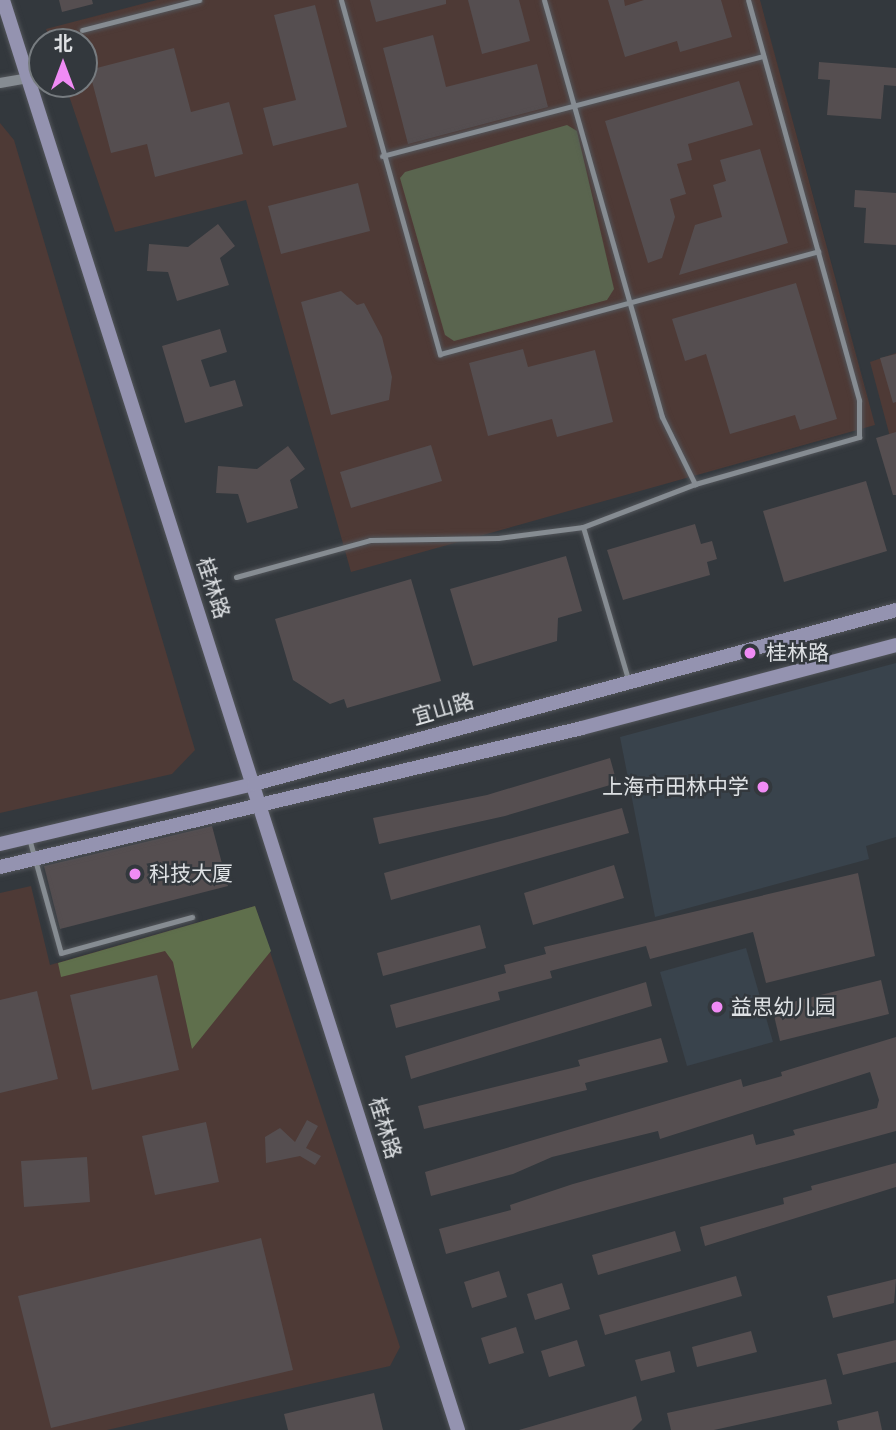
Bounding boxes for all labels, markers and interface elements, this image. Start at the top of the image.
north arrow [28,28,98,98]
text: 北 [53,30,73,57]
street label: 桂林路 [191,554,235,622]
place label: 桂林路 [766,640,829,666]
marker: 桂林路 [740,643,760,663]
street label: 宜山路 [409,688,477,730]
place label: 上海市田林中学 [602,774,749,800]
marker: 上海市田林中学 [755,779,771,795]
place label: 科技大厦 [149,861,233,887]
marker: 科技大厦 [127,866,143,882]
place label: 益思幼儿园 [731,994,836,1020]
marker: 益思幼儿园 [709,999,725,1015]
street label: 桂林路 [364,1094,406,1162]

